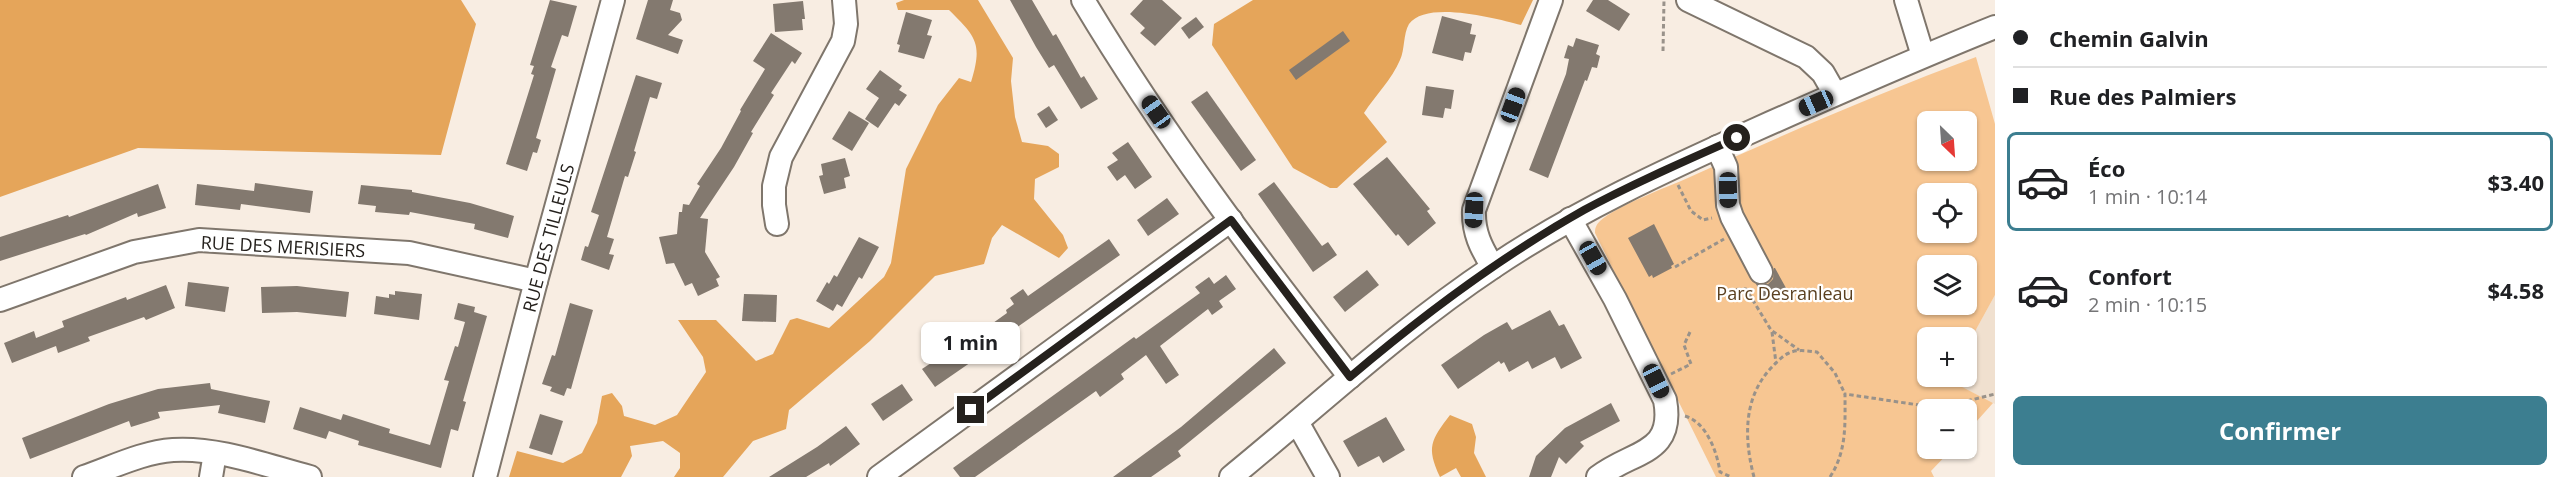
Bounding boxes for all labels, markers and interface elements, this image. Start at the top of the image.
text: Chemin Galvin [2049,23,2209,53]
text: Rue des Palmiers [2049,81,2236,111]
car [1498,85,1528,125]
car [1796,87,1836,119]
car [1138,92,1174,132]
north arrow [1917,111,1977,171]
map controls [1917,111,1977,459]
route start [1723,124,1750,151]
text: Éco [2088,153,2125,183]
icon: car [2016,155,2070,209]
street label: RUE DES TILLEULS [517,161,579,315]
text: $3.40 [2487,167,2544,197]
car [1719,172,1737,208]
button: locate [1917,183,1977,243]
text: 1 min · 10:14 [2088,183,2207,210]
car [1464,192,1484,228]
street label: RUE DES MERISIERS [200,230,366,262]
car [1576,238,1610,278]
button: layers [1917,255,1977,315]
text: Confort [2088,261,2172,291]
icon: car [2016,263,2070,317]
text: $4.58 [2487,275,2544,305]
park label: Parc Desranleau [1716,281,1854,305]
text: 2 min · 10:15 [2088,291,2207,318]
callout: 1 min [922,323,1020,365]
button: + [1917,327,1977,387]
text: 1 min [943,329,998,356]
car [1640,361,1672,401]
route end [957,396,984,423]
button: Confirmer [2013,396,2547,465]
button: − [1917,399,1977,459]

